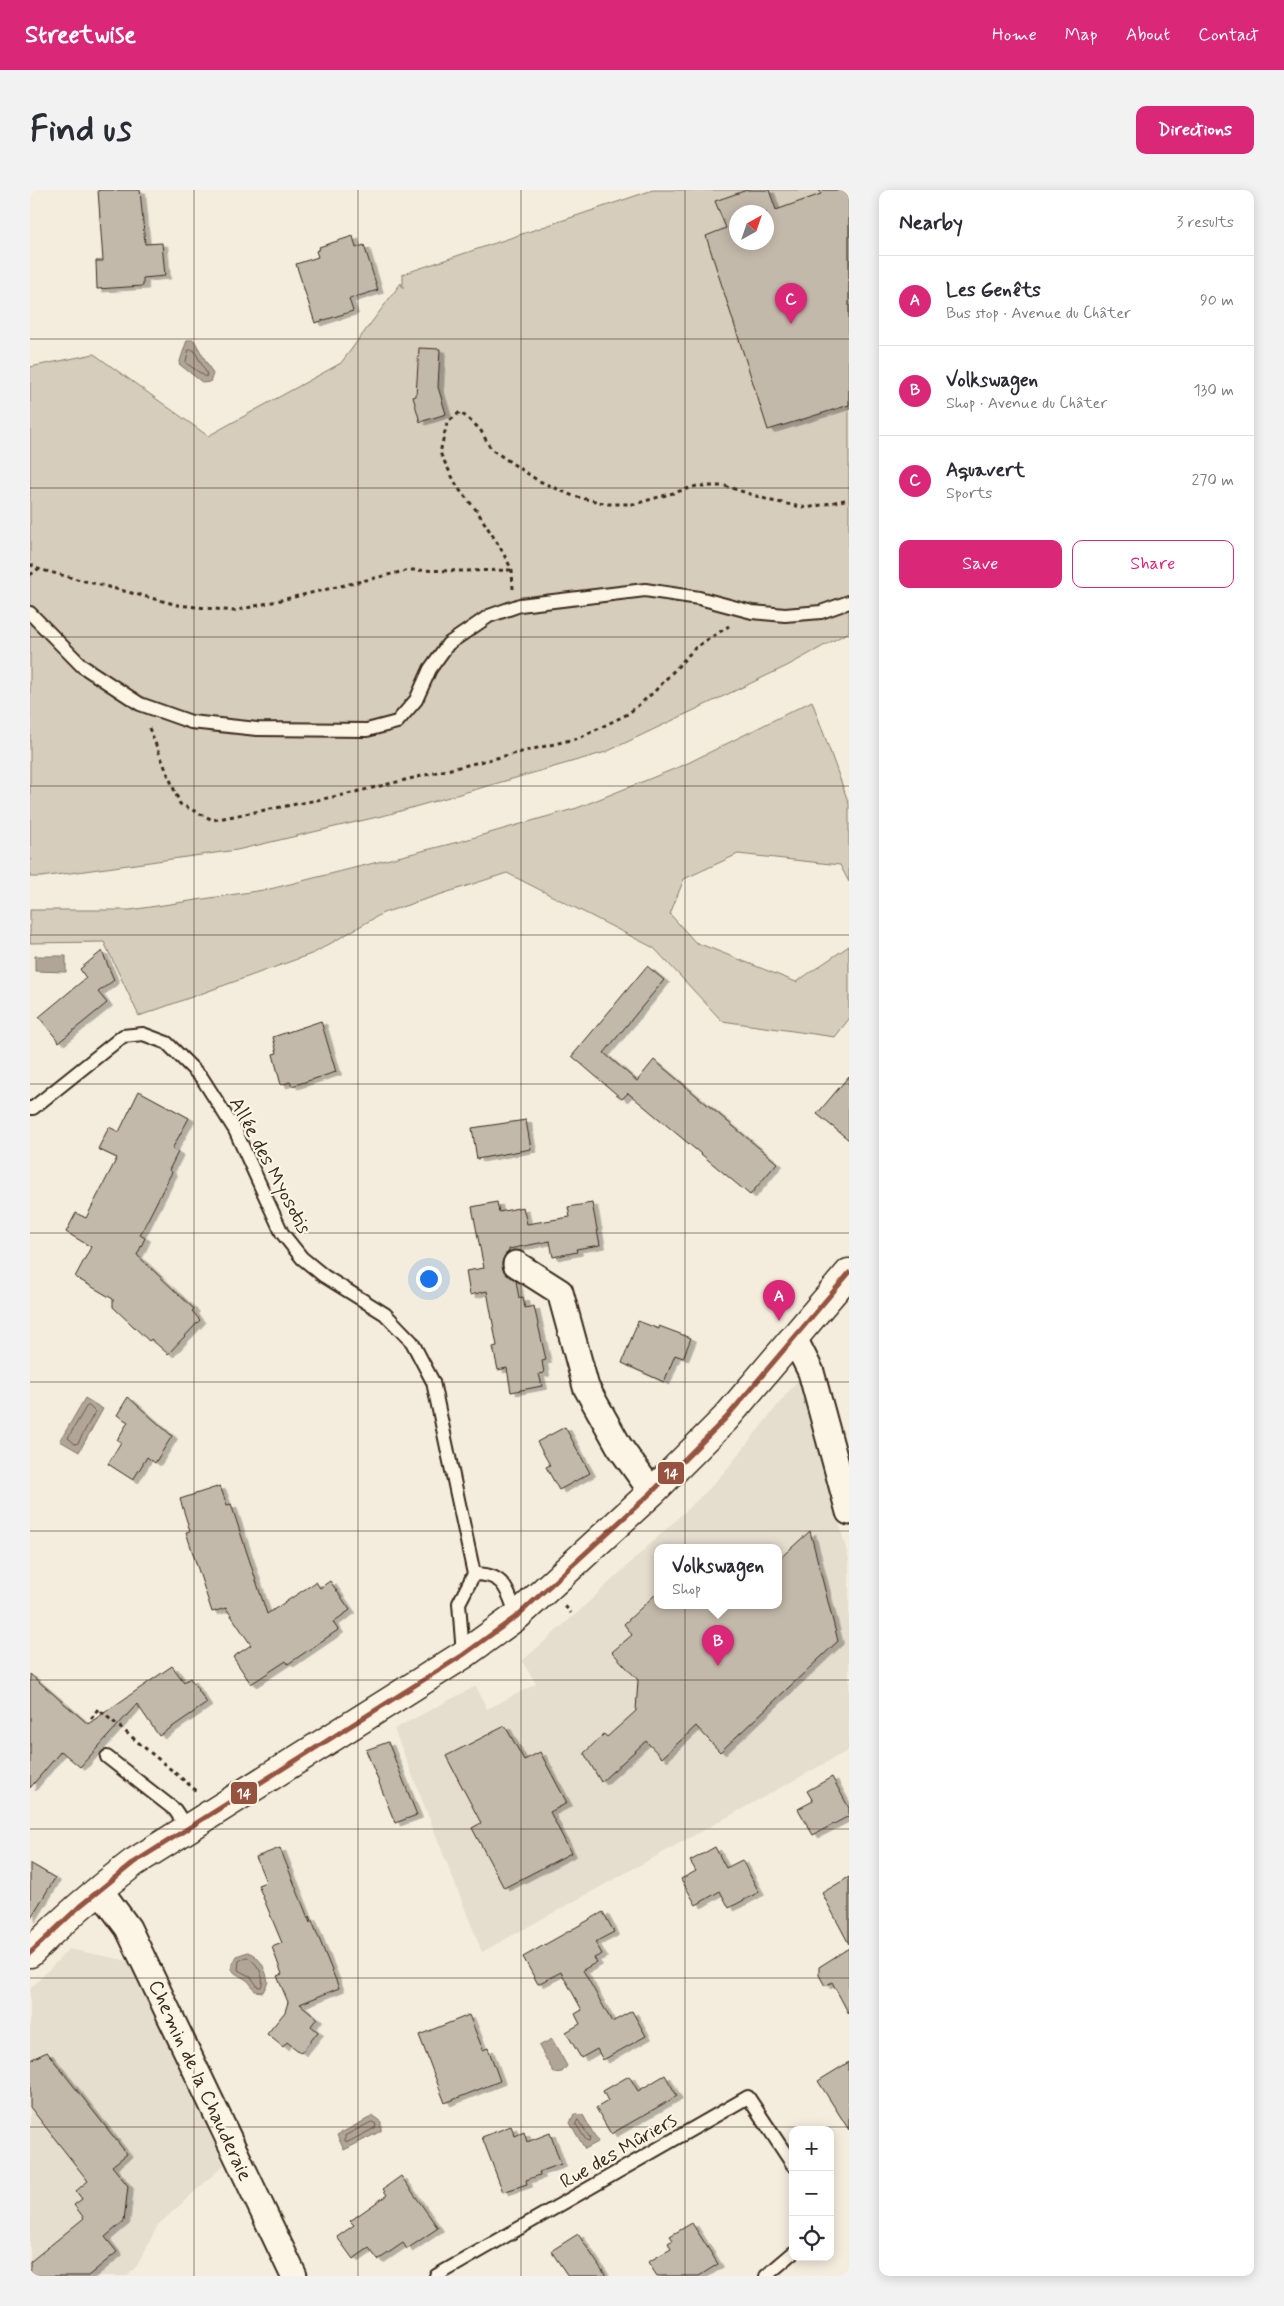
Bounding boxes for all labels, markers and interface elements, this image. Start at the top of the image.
text: Streetwise [25,20,136,51]
text: Home [992,23,1037,47]
text: Map [1065,23,1098,47]
text: About [1126,23,1170,47]
text: Contact [1198,23,1259,47]
button: Directions [1136,106,1254,154]
text: Find us [30,107,132,153]
north arrow [729,205,774,250]
text: Nearby [899,209,963,237]
text: 3 results [1176,212,1234,233]
text: Les Genêts [946,278,1041,303]
pin: C [775,283,807,324]
text: A [910,290,920,311]
text: 90 m [1200,290,1234,311]
text: Bus stop · Avenue du Châter [946,303,1131,324]
text: Volkswagen [946,368,1038,393]
text: B [910,380,920,401]
text: 130 m [1193,380,1234,401]
text: Shop · Avenue du Châter [946,393,1107,414]
text: Aquavert [946,458,1025,483]
text: C [909,470,921,491]
text: 270 m [1191,470,1234,491]
text: Sports [946,483,992,504]
button: Save [899,540,1062,588]
button: Share [1072,540,1234,588]
street label: Allée des Myosotis [222,1093,317,1239]
your location [416,1266,442,1292]
pin: A [763,1280,795,1321]
line badge: 14 [657,1461,685,1485]
text: 14 [664,1465,679,1483]
popup [654,1544,782,1609]
text: Volkswagen [672,1554,764,1579]
text: Shop [672,1579,701,1600]
pin: B [702,1625,734,1666]
line badge: 14 [230,1781,258,1805]
text: 14 [237,1785,252,1803]
street label: Chemin de la Chauderaie [141,1976,258,2186]
street label: Rue des Mûriers [555,2107,682,2196]
map controls [789,2126,834,2261]
button: + [789,2126,834,2171]
button: − [789,2171,834,2216]
button: locate [789,2216,834,2261]

